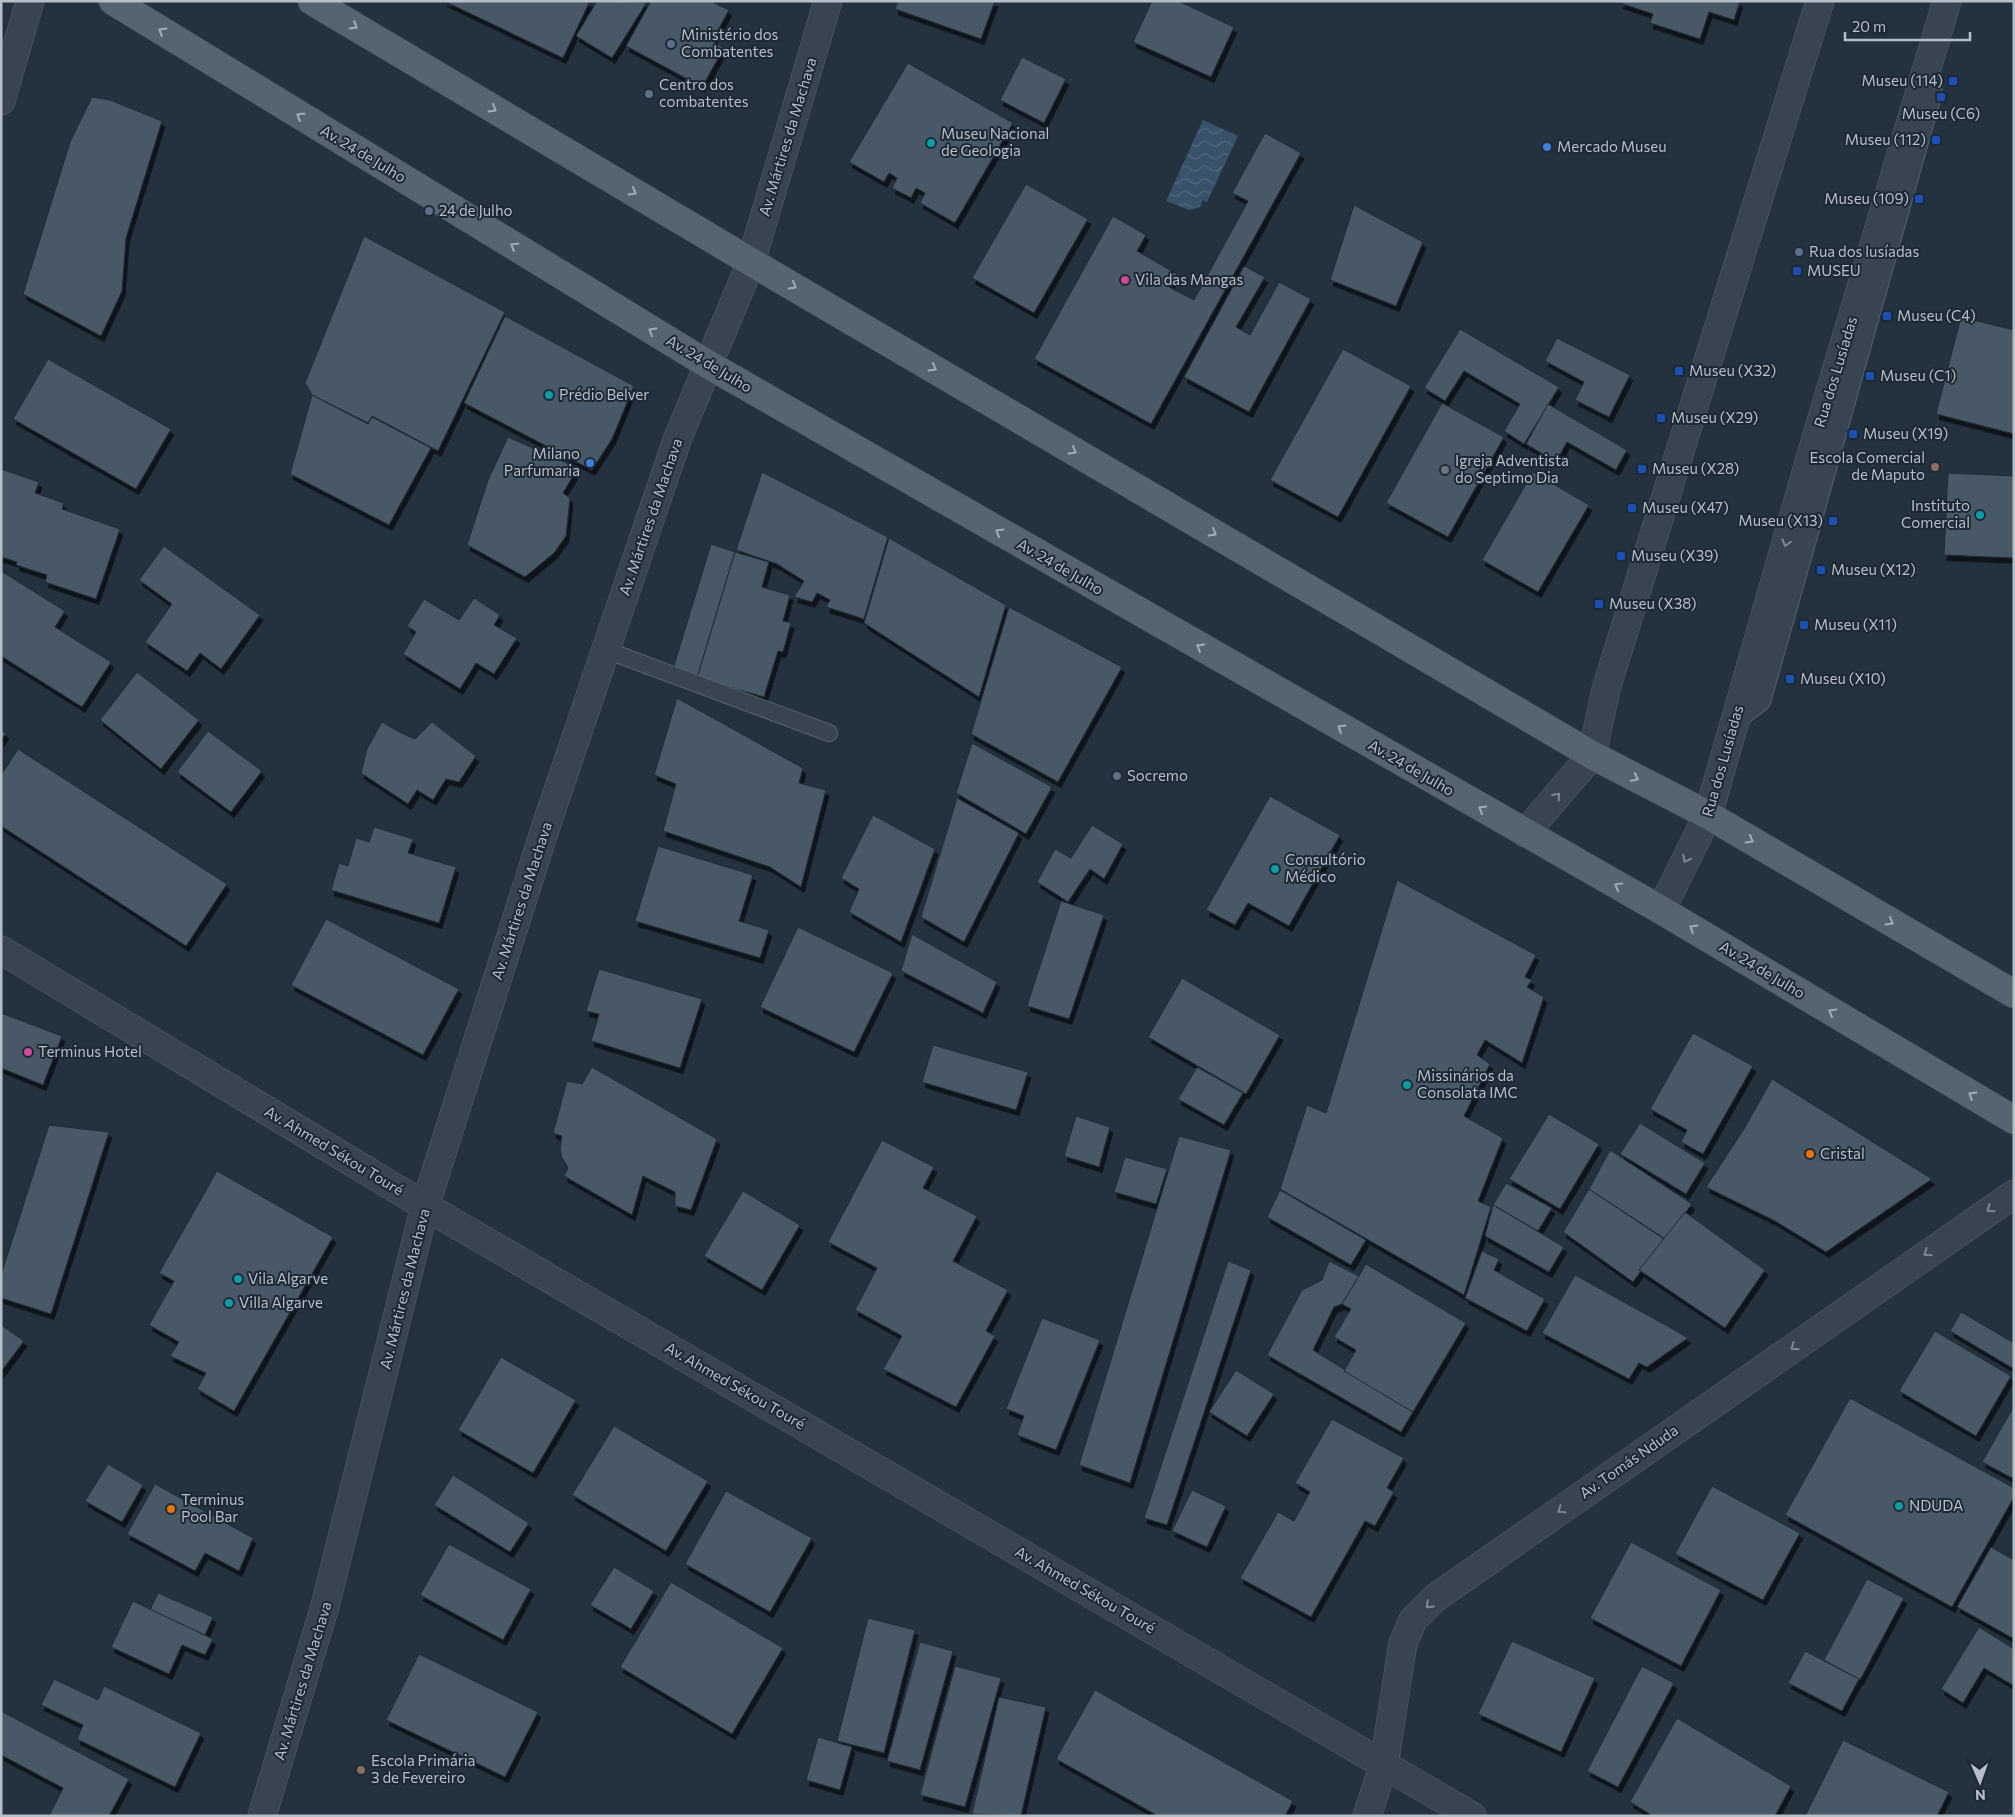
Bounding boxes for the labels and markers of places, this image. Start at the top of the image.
place label: Ministério dos Combatentes [681,25,779,60]
marker: Ministério dos Combatentes [665,38,677,50]
place label: Museu (114) [1861,71,1943,89]
place label: Centro dos combatentes [659,75,749,110]
marker: Museu (114) [1947,75,1959,87]
marker: Centro dos combatentes [643,88,655,100]
marker: Museu (C6) [1935,91,1947,103]
place label: Museu (C6) [1902,104,1980,122]
place label: Museu Nacional de Geologia [941,124,1049,159]
place label: Museu (112) [1845,130,1926,148]
marker: Museu (112) [1930,134,1942,146]
marker: Museu Nacional de Geologia [925,137,937,149]
place label: Mercado Museu [1557,137,1667,155]
marker: Mercado Museu [1541,141,1553,153]
place label: Museu (109) [1824,189,1909,207]
marker: Museu (109) [1913,193,1925,205]
place label: 24 de Julho [439,201,513,219]
marker: 24 de Julho [423,205,435,217]
place label: Rua dos lusíadas [1809,242,1919,260]
marker: Rua dos lusíadas [1793,246,1805,258]
place label: MUSEU [1807,261,1861,279]
marker: MUSEU [1791,265,1803,277]
place label: Vila das Mangas [1135,270,1243,288]
marker: Vila das Mangas [1119,274,1131,286]
place label: Museu (C4) [1897,306,1976,324]
marker: Museu (C4) [1881,310,1893,322]
place label: Museu (X32) [1689,361,1776,379]
marker: Museu (X32) [1673,365,1685,377]
place label: Museu (C1) [1880,366,1956,384]
marker: Museu (C1) [1864,370,1876,382]
place label: Prédio Belver [559,385,649,403]
marker: Prédio Belver [543,389,555,401]
place label: Museu (X29) [1671,408,1758,426]
marker: Museu (X29) [1655,412,1667,424]
place label: Museu (X19) [1863,424,1948,442]
marker: Museu (X19) [1847,428,1859,440]
place label: Milano Parfumaria [504,444,580,479]
place label: Escola Comercial de Maputo [1810,448,1925,483]
place label: Igreja Adventista do Septimo Dia [1455,451,1569,486]
marker: Milano Parfumaria [584,457,596,469]
place label: Museu (X28) [1652,459,1739,477]
marker: Escola Comercial de Maputo [1929,461,1941,473]
marker: Museu (X28) [1636,463,1648,475]
marker: Igreja Adventista do Septimo Dia [1439,464,1451,476]
place label: Instituto Comercial [1901,496,1970,531]
place label: Museu (X47) [1642,498,1729,516]
marker: Museu (X47) [1626,502,1638,514]
marker: Instituto Comercial [1974,509,1986,521]
place label: Museu (X13) [1738,511,1823,529]
marker: Museu (X13) [1827,515,1839,527]
place label: Museu (X39) [1631,546,1719,564]
marker: Museu (X39) [1615,550,1627,562]
place label: Museu (X12) [1831,560,1916,578]
marker: Museu (X12) [1815,564,1827,576]
place label: Museu (X38) [1609,594,1697,612]
marker: Museu (X38) [1593,598,1605,610]
place label: Museu (X11) [1814,615,1897,633]
marker: Museu (X11) [1798,619,1810,631]
place label: Museu (X10) [1800,669,1886,687]
marker: Museu (X10) [1784,673,1796,685]
place label: Socremo [1127,766,1188,784]
marker: Socremo [1111,770,1123,782]
place label: Consultório Médico [1285,850,1366,885]
marker: Consultório Médico [1269,863,1281,875]
place label: Terminus Hotel [38,1042,142,1060]
marker: Terminus Hotel [22,1046,34,1058]
place label: Missinários da Consolata IMC [1417,1066,1518,1101]
marker: Missinários da Consolata IMC [1401,1079,1413,1091]
place label: Cristal [1820,1144,1865,1162]
marker: Cristal [1804,1148,1816,1160]
place label: Vila Algarve [248,1269,328,1287]
marker: Vila Algarve [232,1273,244,1285]
place label: Villa Algarve [239,1293,323,1311]
marker: Villa Algarve [223,1297,235,1309]
place label: Terminus Pool Bar [181,1490,244,1525]
place label: NDUDA [1909,1496,1963,1514]
marker: NDUDA [1893,1500,1905,1512]
marker: Terminus Pool Bar [165,1503,177,1515]
place label: Escola Primária 3 de Fevereiro [371,1751,475,1786]
marker: Escola Primária 3 de Fevereiro [355,1764,367,1776]

